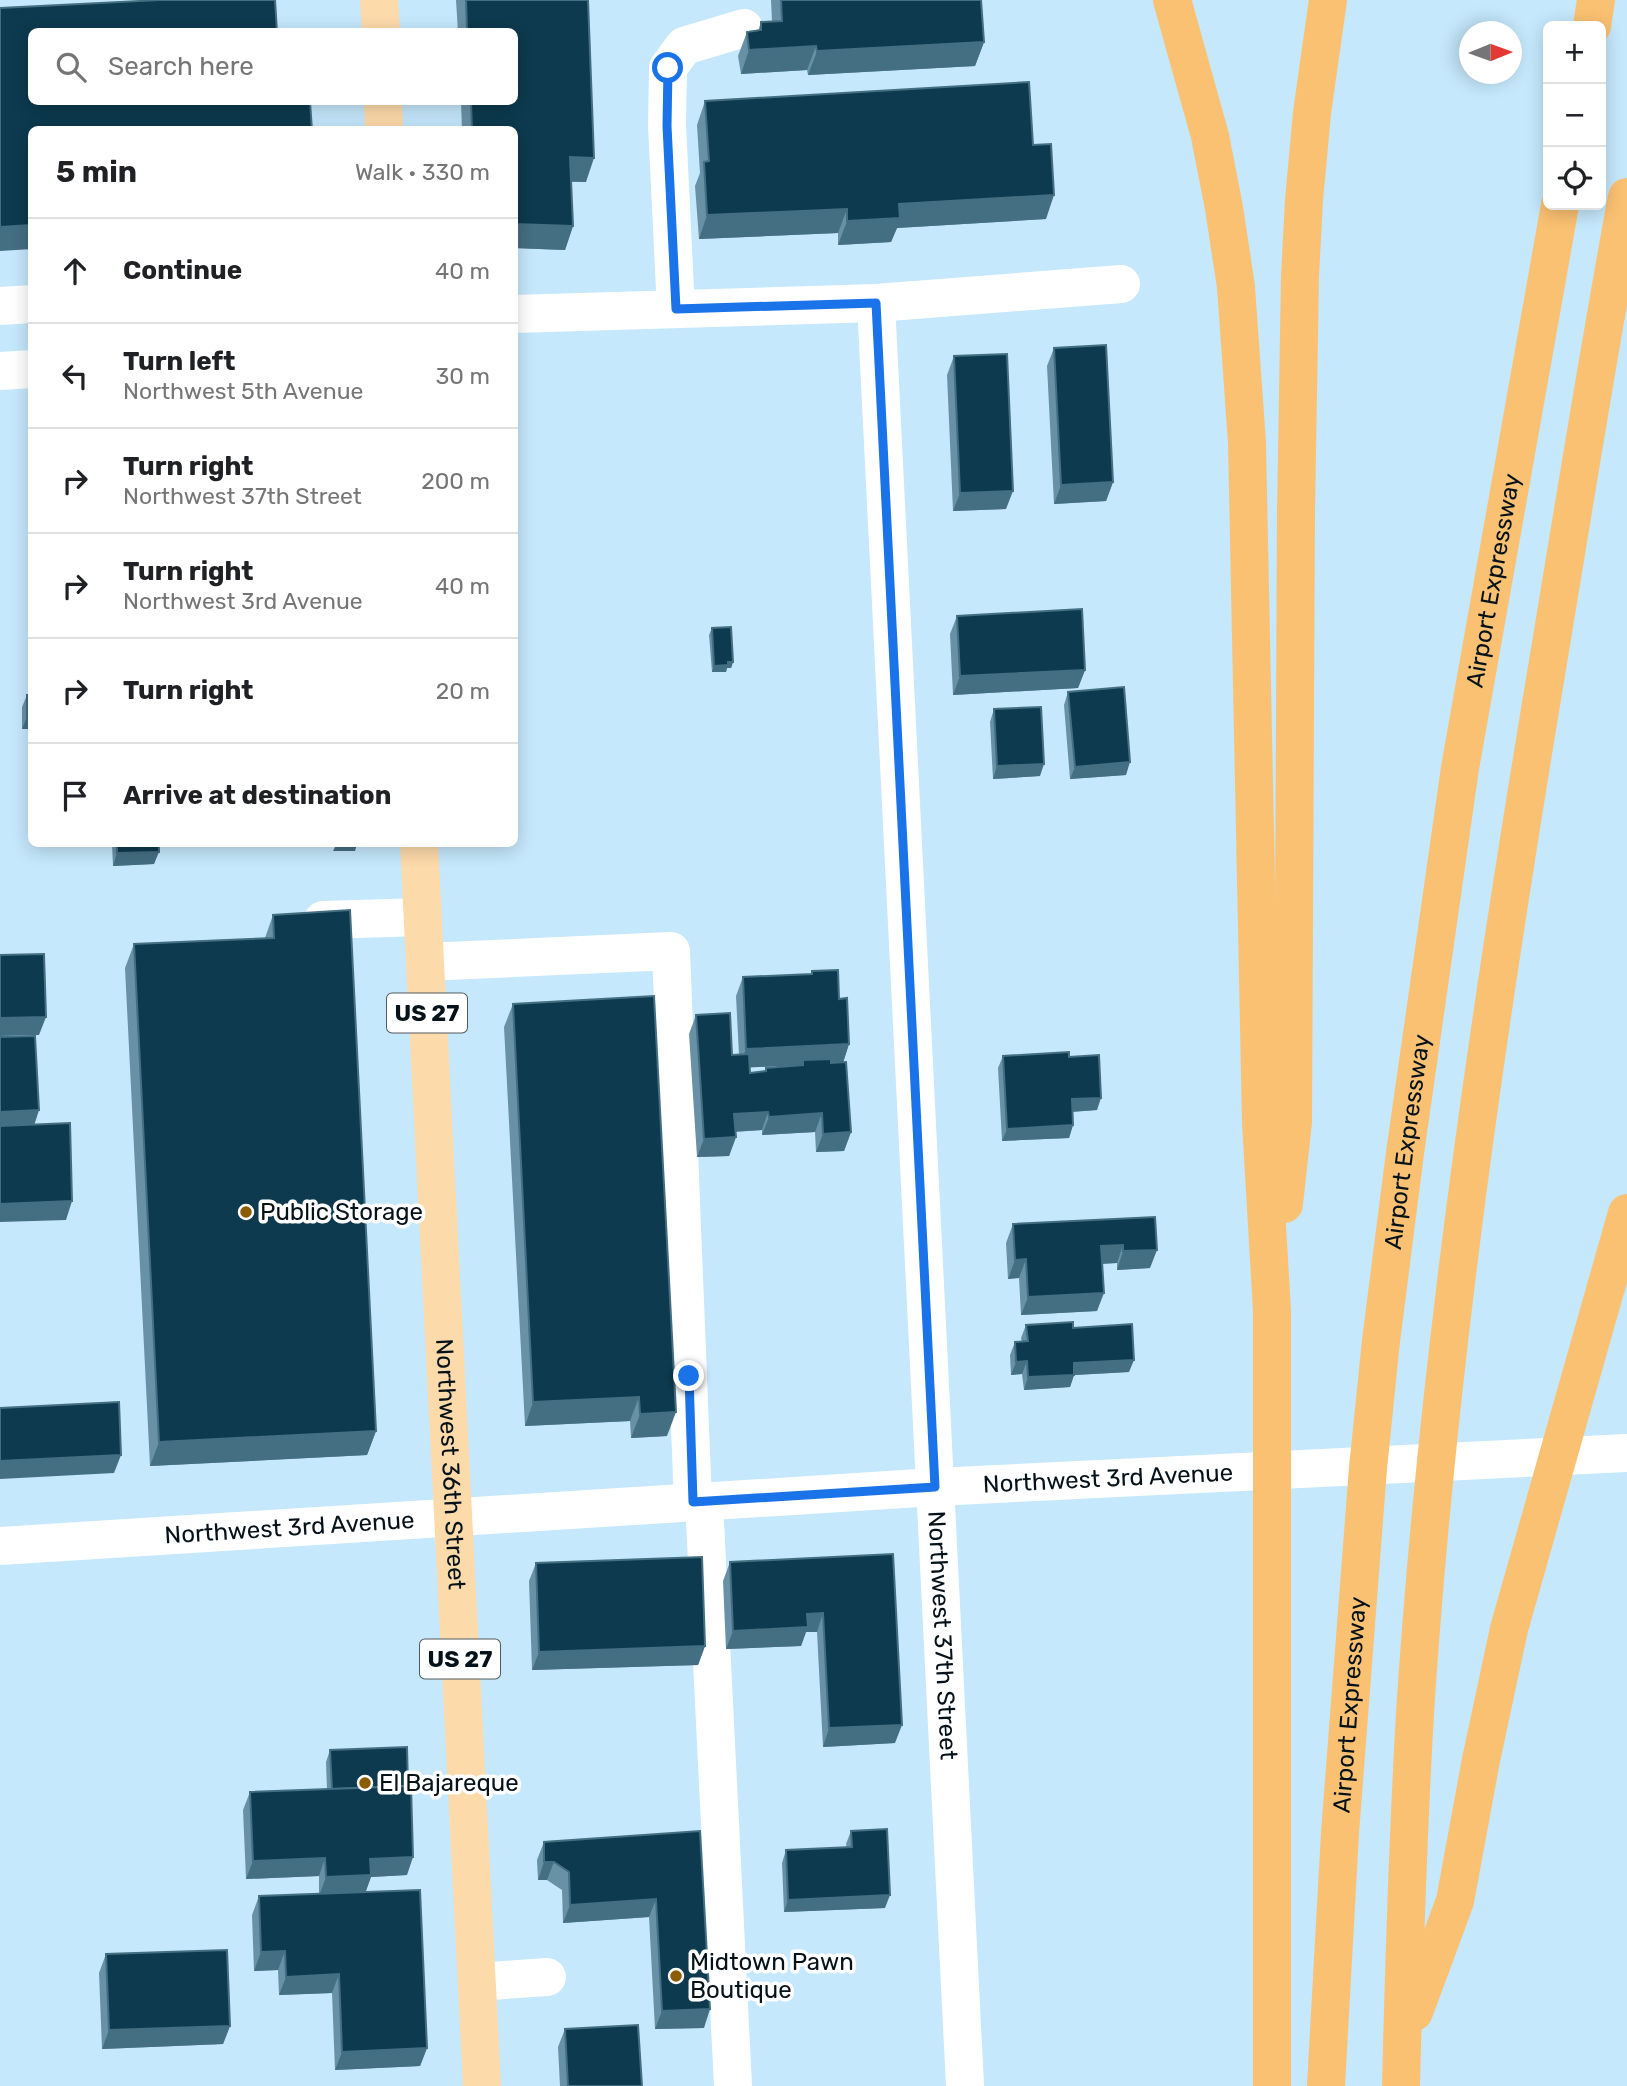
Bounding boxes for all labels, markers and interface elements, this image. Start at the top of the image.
north arrow [1459,21,1522,84]
map controls [1543,21,1606,210]
button: + [1543,21,1606,84]
search box [28,28,518,105]
icon: search [52,48,90,86]
text: Search here [108,51,254,82]
route start [652,52,683,83]
button: − [1543,84,1606,147]
button: locate [1543,147,1606,210]
text: 5 min [56,154,137,190]
text: Walk · 330 m [355,158,490,186]
icon: ahead [56,252,94,290]
text: Continue [123,255,242,286]
text: 40 m [435,257,490,285]
text: Turn left [123,346,235,377]
icon: left [56,357,94,395]
text: 30 m [435,362,490,390]
text: Northwest 5th Avenue [123,377,363,405]
text: Turn right [123,451,253,482]
icon: right [56,462,94,500]
text: 200 m [421,467,490,495]
street label: Airport Expressway [1461,471,1526,690]
text: Northwest 37th Street [123,482,362,510]
text: Turn right [123,556,253,587]
icon: right [56,567,94,605]
text: 40 m [435,572,490,600]
text: Northwest 3rd Avenue [123,587,363,615]
icon: right [56,672,94,710]
text: Turn right [123,675,253,706]
text: 20 m [436,677,490,705]
icon: arrive [56,777,94,815]
text: Arrive at destination [123,780,391,811]
road number: US 27 [387,994,467,1032]
street label: Airport Expressway [1379,1032,1436,1251]
place label: Public Storage [260,1198,423,1226]
marker: Public Storage [238,1204,254,1220]
street label: Northwest 36th Street [430,1338,471,1591]
route end [673,1360,704,1391]
street label: Northwest 3rd Avenue [982,1458,1234,1499]
street label: Northwest 3rd Avenue [164,1506,415,1550]
street label: Northwest 37th Street [922,1510,963,1761]
street label: Airport Expressway [1328,1596,1372,1814]
road number: US 27 [420,1640,500,1678]
place label: El Bajareque [379,1769,519,1797]
marker: El Bajareque [357,1775,373,1791]
place label: Midtown Pawn Boutique [690,1948,854,2004]
marker: Midtown Pawn Boutique [668,1968,684,1984]

